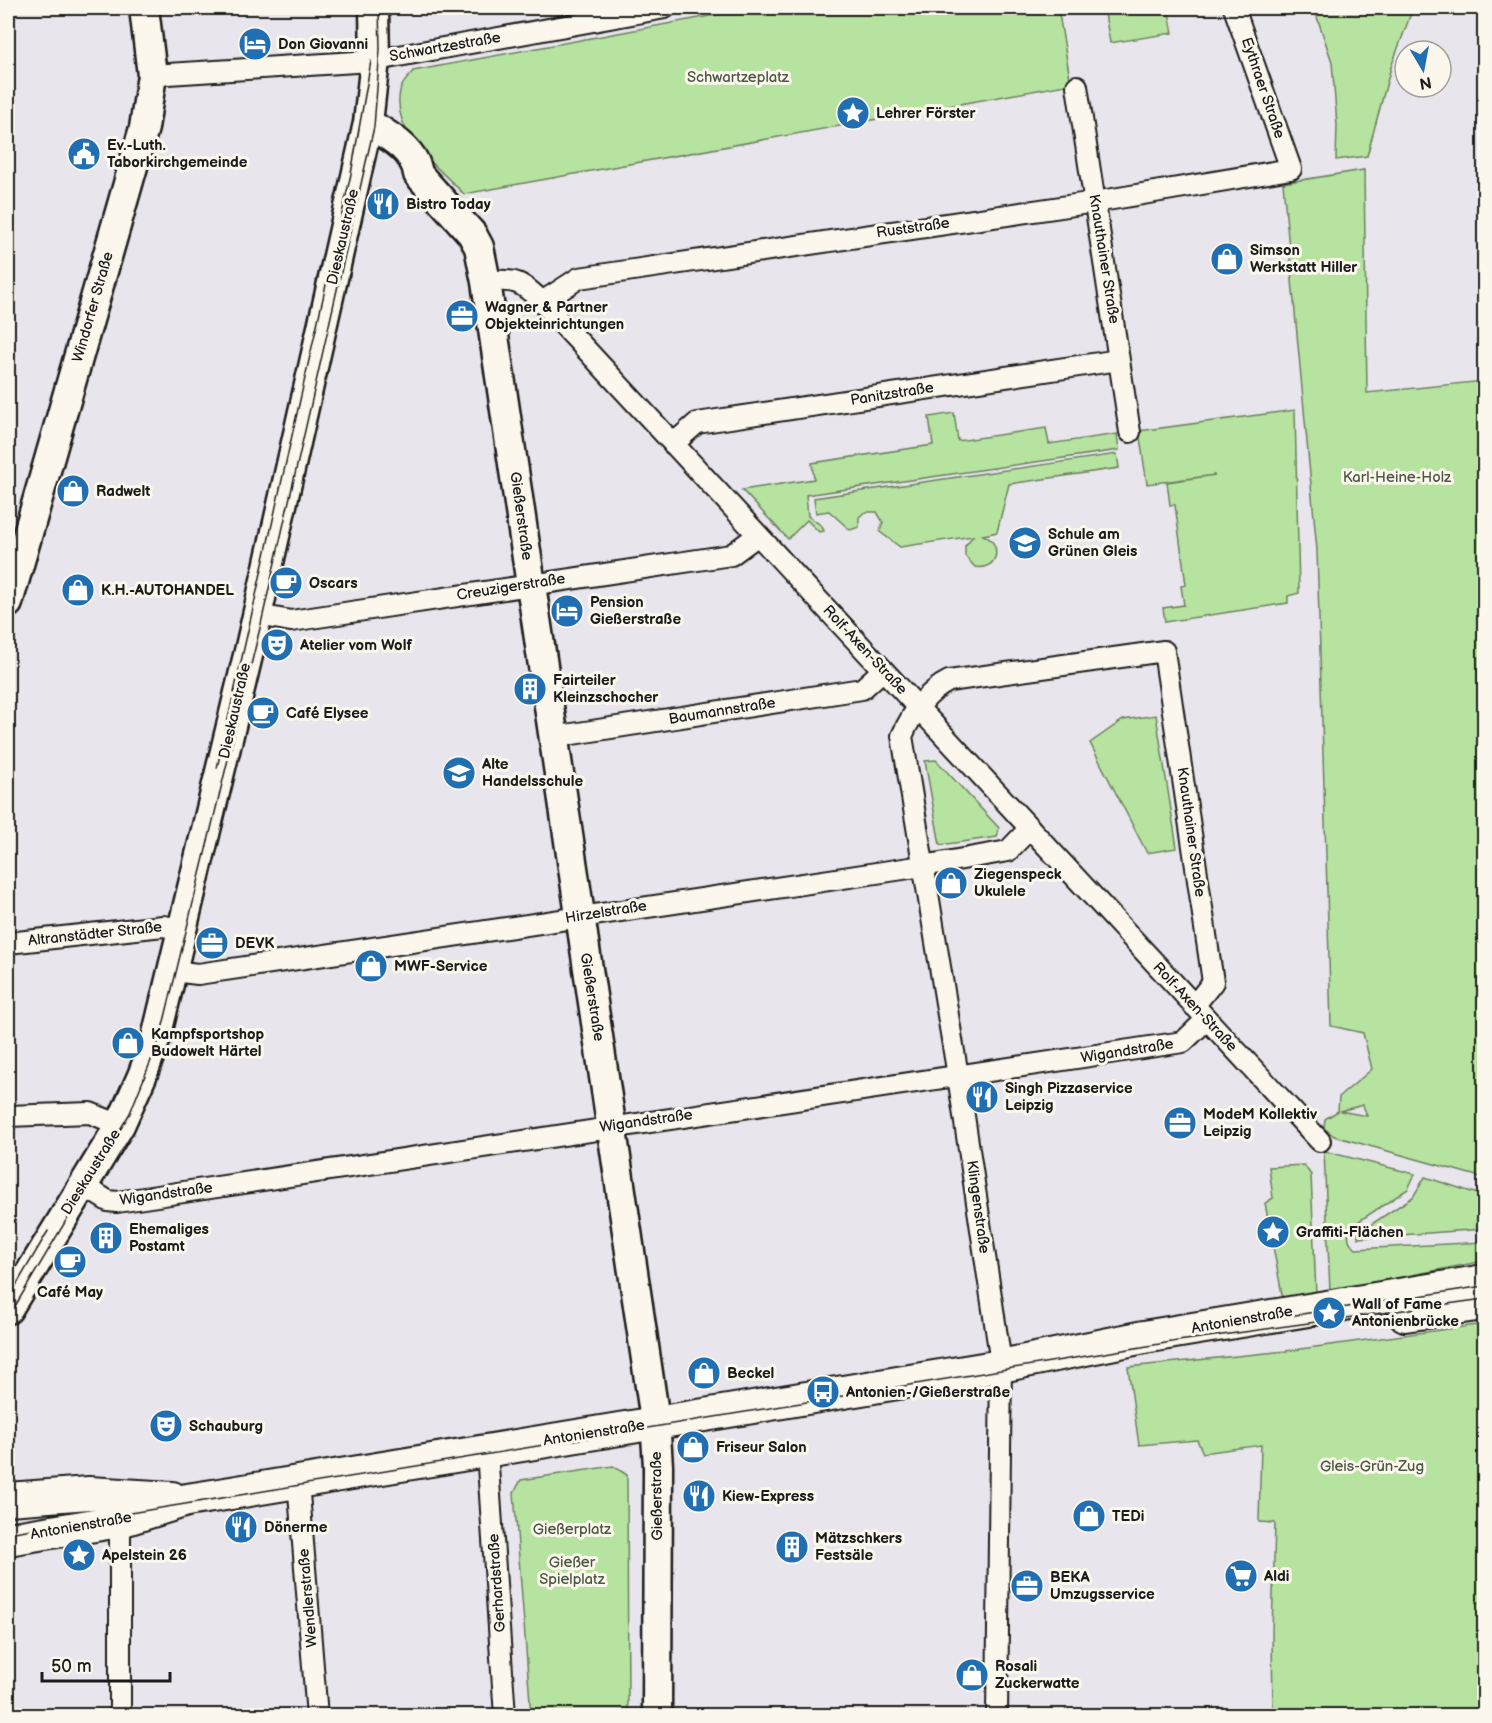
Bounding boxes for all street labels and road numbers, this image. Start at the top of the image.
street label: Schwartzestraße [388,28,502,66]
street label: Eythraer Straße [1237,35,1289,141]
street label: Dieskaustraße [323,187,363,287]
street label: Knauthainer Straße [1084,193,1124,325]
street label: Ruststraße [875,213,951,243]
street label: Windorfer Straße [68,249,118,364]
street label: Panitzstraße [849,378,935,410]
street label: Gießerstraße [505,470,537,562]
street label: Creuzigerstraße [455,569,567,605]
street label: Rolf-Axen-Straße [819,601,911,699]
street label: Dieskaustraße [215,661,255,761]
street label: Baumannstraße [667,693,777,729]
street label: Knauthainer Straße [1172,766,1210,898]
street label: Hirzelstraße [564,896,648,928]
street label: Altranstädter Straße [27,918,163,950]
street label: Gießerstraße [576,951,608,1043]
street label: Rolf-Axen-Straße [1149,958,1241,1056]
street label: Wigandstraße [1079,1034,1175,1068]
street label: Wigandstraße [598,1105,694,1137]
street label: Dieskaustraße [57,1125,125,1218]
street label: Klingenstraße [962,1159,994,1255]
street label: Wigandstraße [118,1178,214,1210]
street label: Antonienstraße [1190,1302,1294,1338]
street label: Antonienstraße [542,1416,646,1450]
street label: Gießerstraße [647,1451,667,1541]
street label: Antonienstraße [29,1508,133,1544]
street label: Gerhardstraße [484,1533,510,1633]
street label: Wendlerstraße [294,1548,322,1648]

